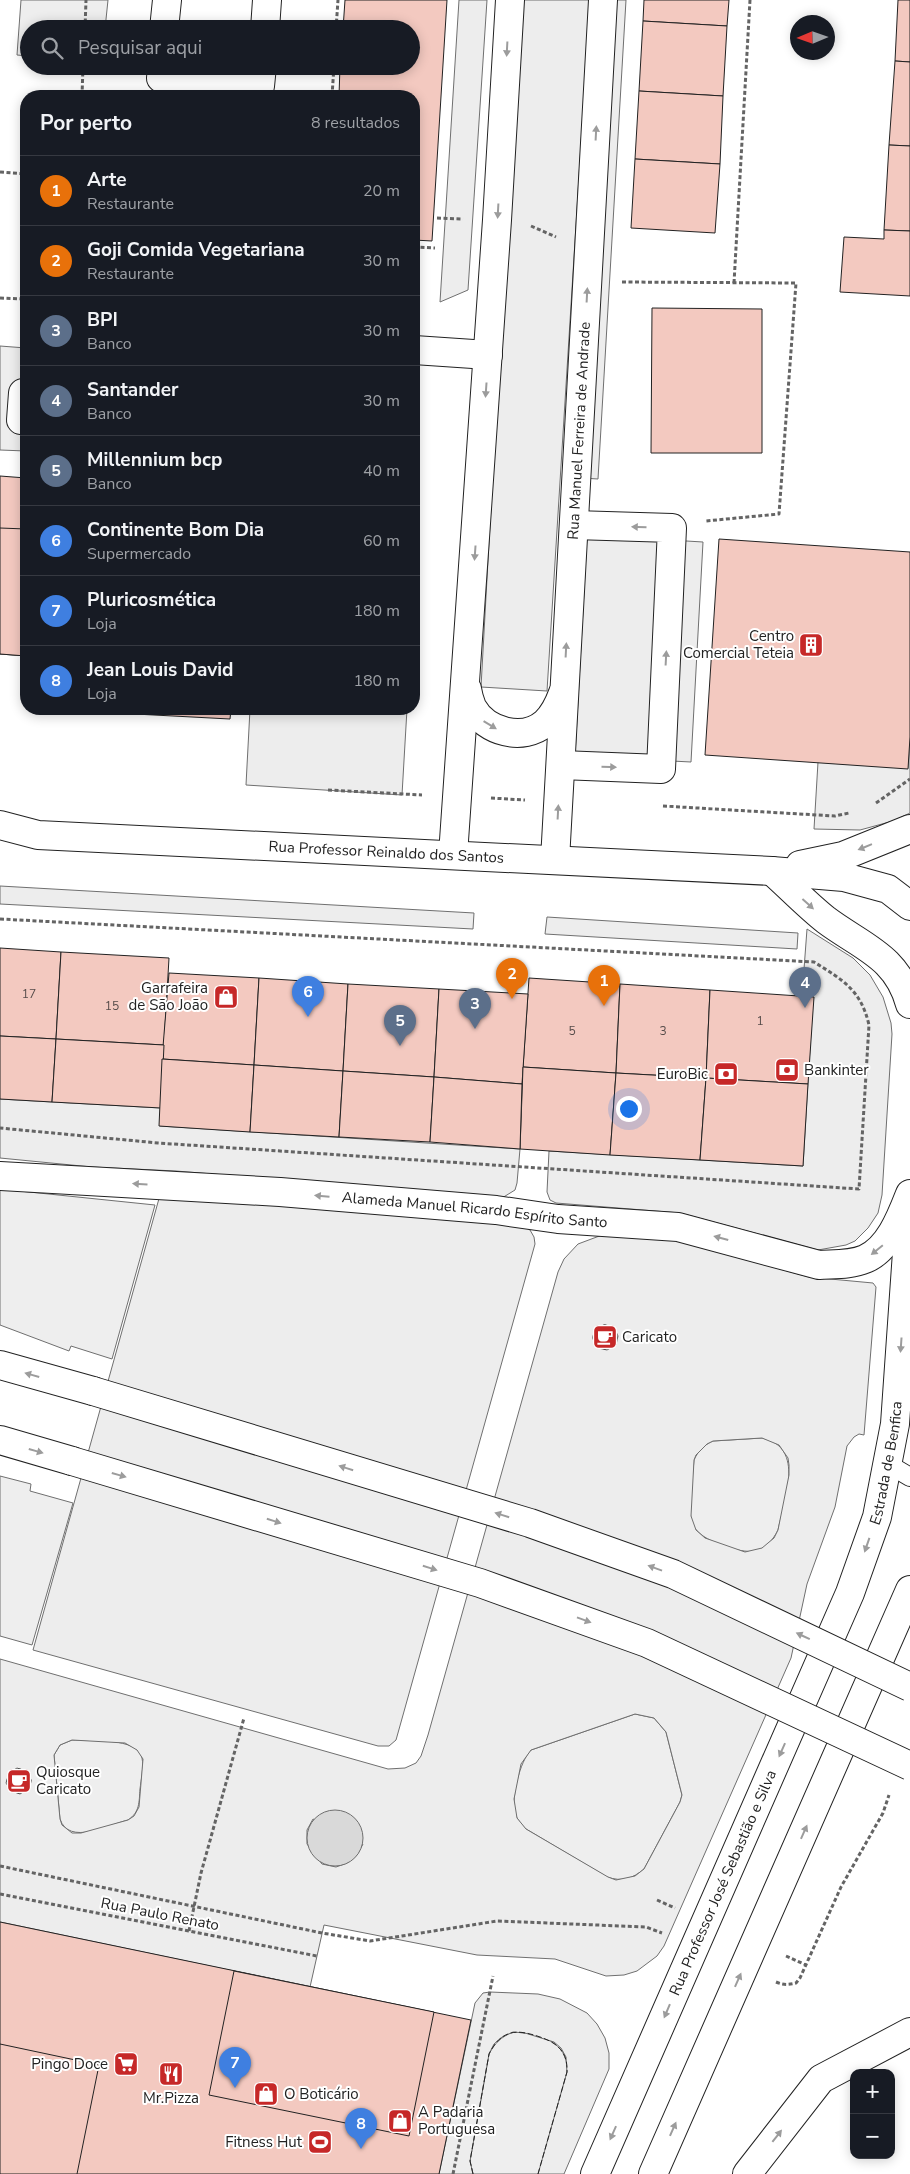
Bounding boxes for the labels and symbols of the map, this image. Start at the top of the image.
north arrow [790,15,835,60]
one-way arrow [503,41,511,57]
one-way arrow [592,125,600,141]
one-way arrow [494,203,502,219]
one-way arrow [584,287,592,303]
street label: Rua Manuel Ferreira de Andrade [563,321,595,540]
one-way arrow [481,383,489,399]
one-way arrow [631,523,647,531]
one-way arrow [470,545,478,561]
place label: Centro Comercial Teteia [683,626,794,663]
building icon: Centro Comercial Teteia [798,632,824,658]
one-way arrow [563,641,571,657]
one-way arrow [663,650,671,666]
one-way arrow [483,720,497,729]
one-way arrow [602,763,618,771]
one-way arrow [554,804,562,820]
street label: Rua Professor Reinaldo dos Santos [268,836,505,868]
one-way arrow [857,843,872,851]
one-way arrow [802,898,815,909]
pin: 2 [496,958,528,999]
pin: 1 [588,965,620,1006]
pin: 4 [789,967,821,1008]
pin: 6 [292,976,324,1017]
place label: Garrafeira de São João [129,978,208,1015]
shop icon: Garrafeira de São João [213,984,239,1010]
house number: 17 [22,986,36,1002]
pin: 3 [459,988,491,1029]
house number: 15 [105,998,119,1014]
pin: 5 [384,1005,416,1046]
house number: 1 [756,1013,764,1029]
house number: 5 [568,1023,576,1039]
house number: 3 [659,1023,667,1039]
bank icon: Bankinter [774,1057,800,1083]
place label: Bankinter [804,1060,869,1080]
bank icon: EuroBic [713,1061,739,1087]
place label: EuroBic [657,1064,708,1084]
your location [616,1096,642,1122]
one-way arrow [132,1179,148,1187]
street label: Alameda Manuel Ricardo Espírito Santo [341,1187,608,1232]
one-way arrow [314,1191,330,1199]
one-way arrow [714,1234,729,1242]
one-way arrow [870,1245,883,1256]
cafe icon: Caricato [592,1324,618,1350]
place label: Caricato [622,1327,677,1347]
one-way arrow [896,1338,904,1354]
one-way arrow [24,1370,39,1378]
street label: Estrada de Benfica [865,1401,907,1528]
one-way arrow [29,1447,44,1455]
one-way arrow [339,1463,354,1471]
one-way arrow [111,1471,126,1479]
one-way arrow [494,1510,509,1518]
one-way arrow [267,1518,282,1526]
one-way arrow [863,1538,871,1553]
one-way arrow [423,1564,438,1572]
one-way arrow [648,1564,663,1571]
one-way arrow [577,1616,592,1624]
one-way arrow [796,1632,810,1640]
one-way arrow [777,1743,785,1757]
place label: Quiosque Caricato [36,1762,100,1799]
street label: Rua Professor José Sebastião e Silva [664,1767,781,1999]
cafe icon: Quiosque Caricato [6,1768,32,1794]
one-way arrow [800,1825,808,1839]
street label: Rua Paulo Renato [99,1893,221,1935]
one-way arrow [734,1973,742,1987]
one-way arrow [663,2004,671,2018]
pin: 7 [219,2047,251,2088]
supermarket icon: Pingo Doce [113,2051,139,2077]
place label: Pingo Doce [31,2054,108,2074]
restaurant icon: Mr.Pizza [158,2061,184,2087]
shop icon: O Boticário [253,2081,279,2107]
place label: O Boticário [284,2084,359,2104]
place label: Mr.Pizza [143,2088,199,2108]
place label: A Padaria Portuguesa [418,2102,495,2139]
pin: 8 [345,2108,377,2149]
shop icon: A Padaria Portuguesa [387,2108,413,2134]
one-way arrow [669,2122,677,2136]
one-way arrow [609,2126,617,2140]
sports icon: Fitness Hut [307,2129,333,2155]
one-way arrow [771,2129,782,2142]
place label: Fitness Hut [225,2132,303,2152]

